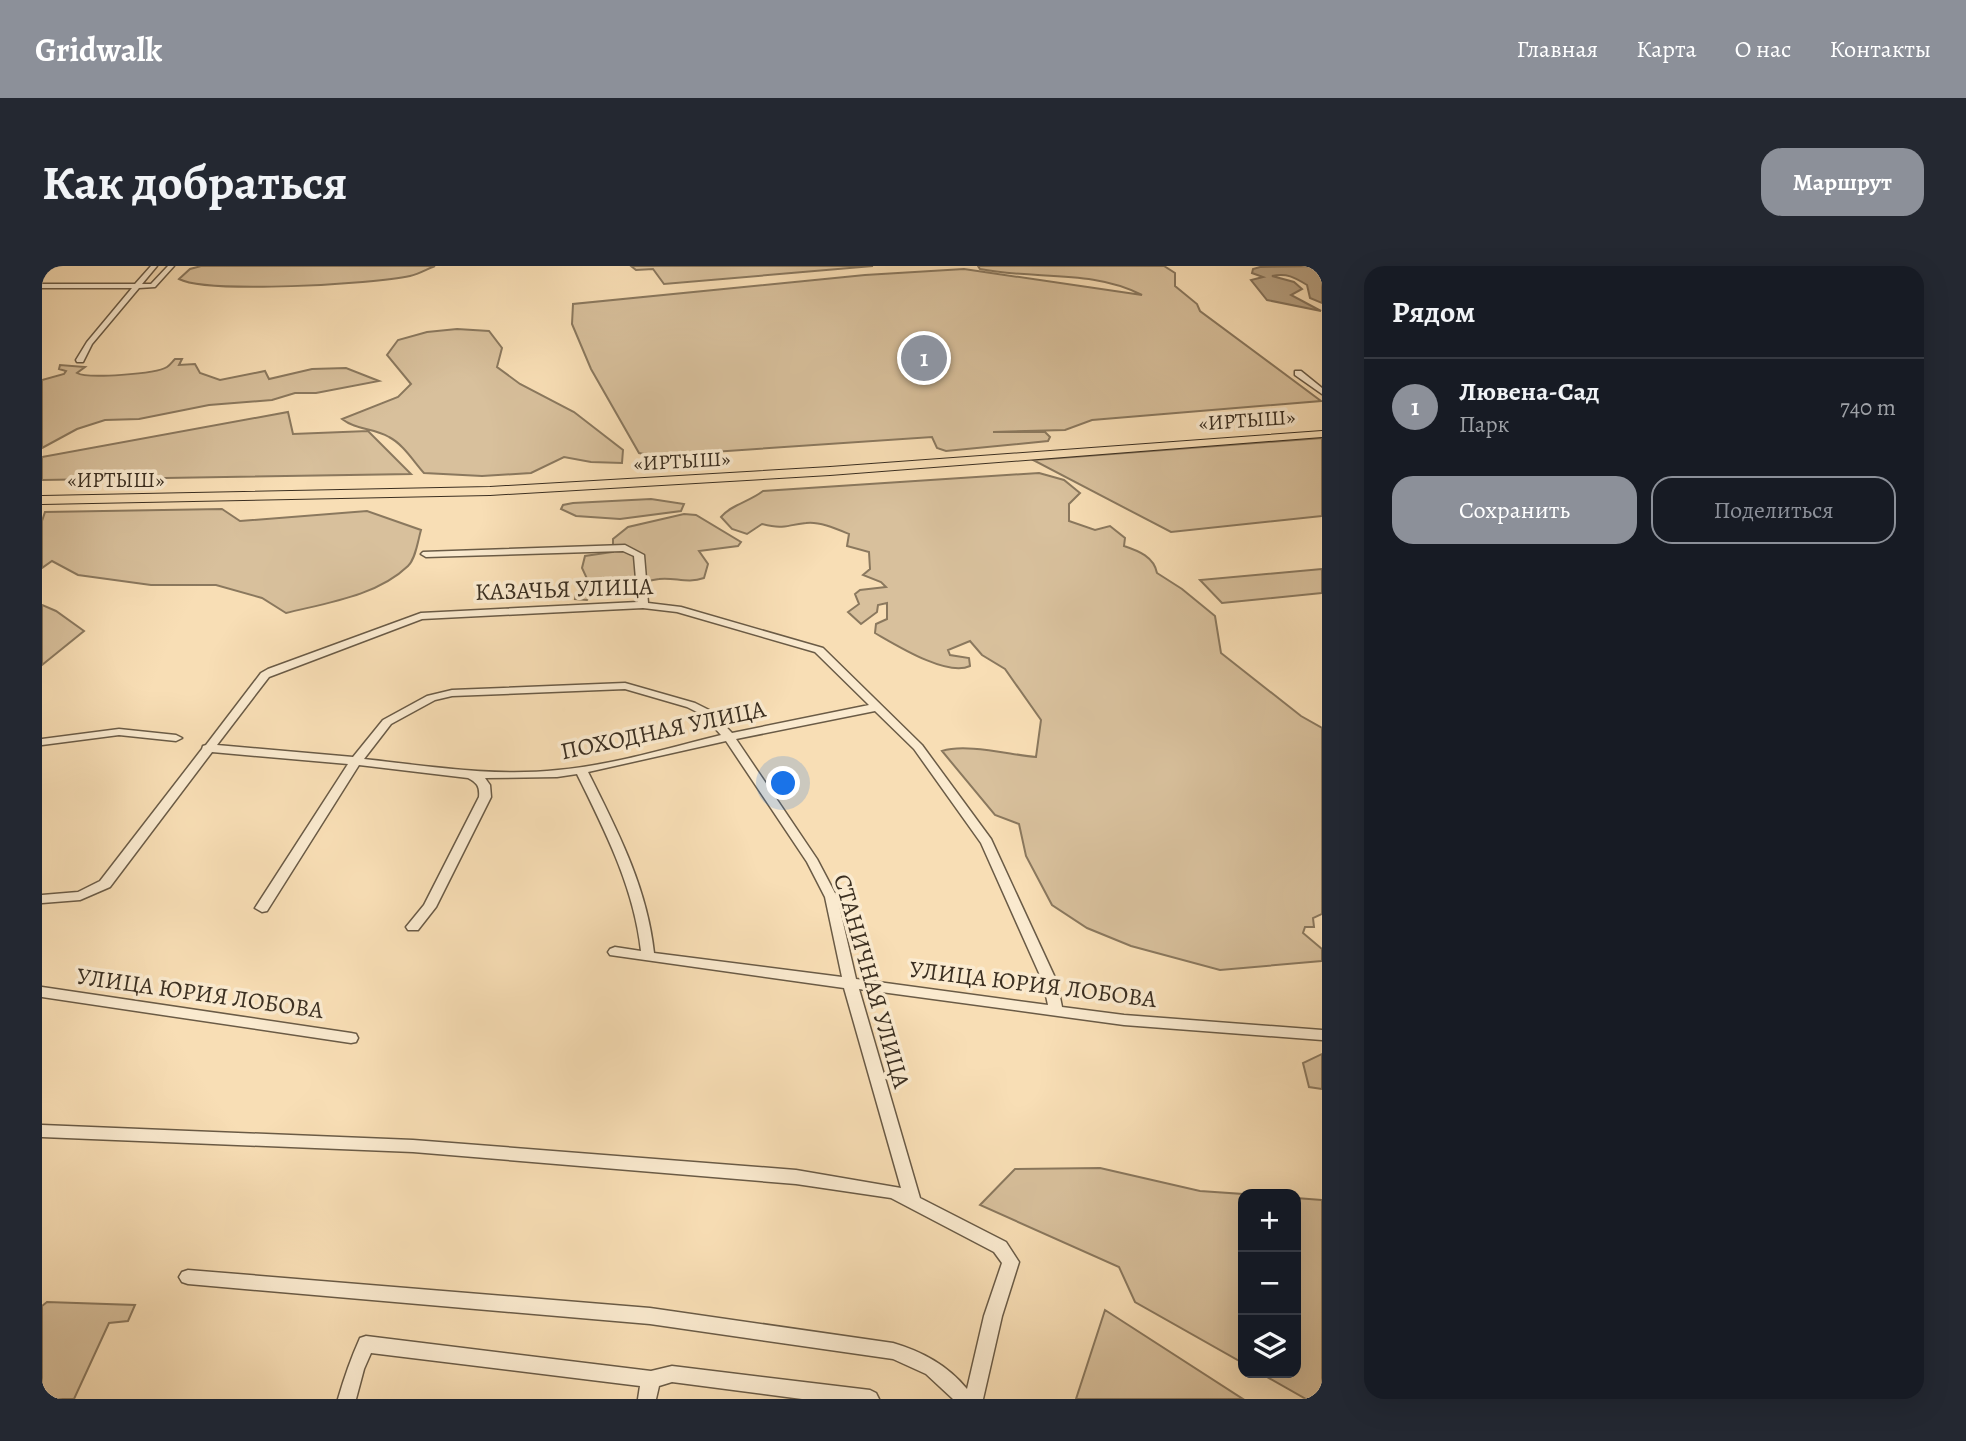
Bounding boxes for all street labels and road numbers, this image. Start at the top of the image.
street label: «ИРТЫШ» [1198,403,1296,437]
street label: «ИРТЫШ» [633,444,731,478]
street label: «ИРТЫШ» [68,466,164,494]
street label: КАЗАЧЬЯ УЛИЦА [474,570,655,608]
street label: ПОХОДНАЯ УЛИЦА [558,692,769,767]
street label: СТАНИЧНАЯ УЛИЦА [826,870,918,1093]
street label: УЛИЦА ЮРИЯ ЛОБОВА [908,953,1159,1015]
street label: УЛИЦА ЮРИЯ ЛОБОВА [75,960,326,1026]

